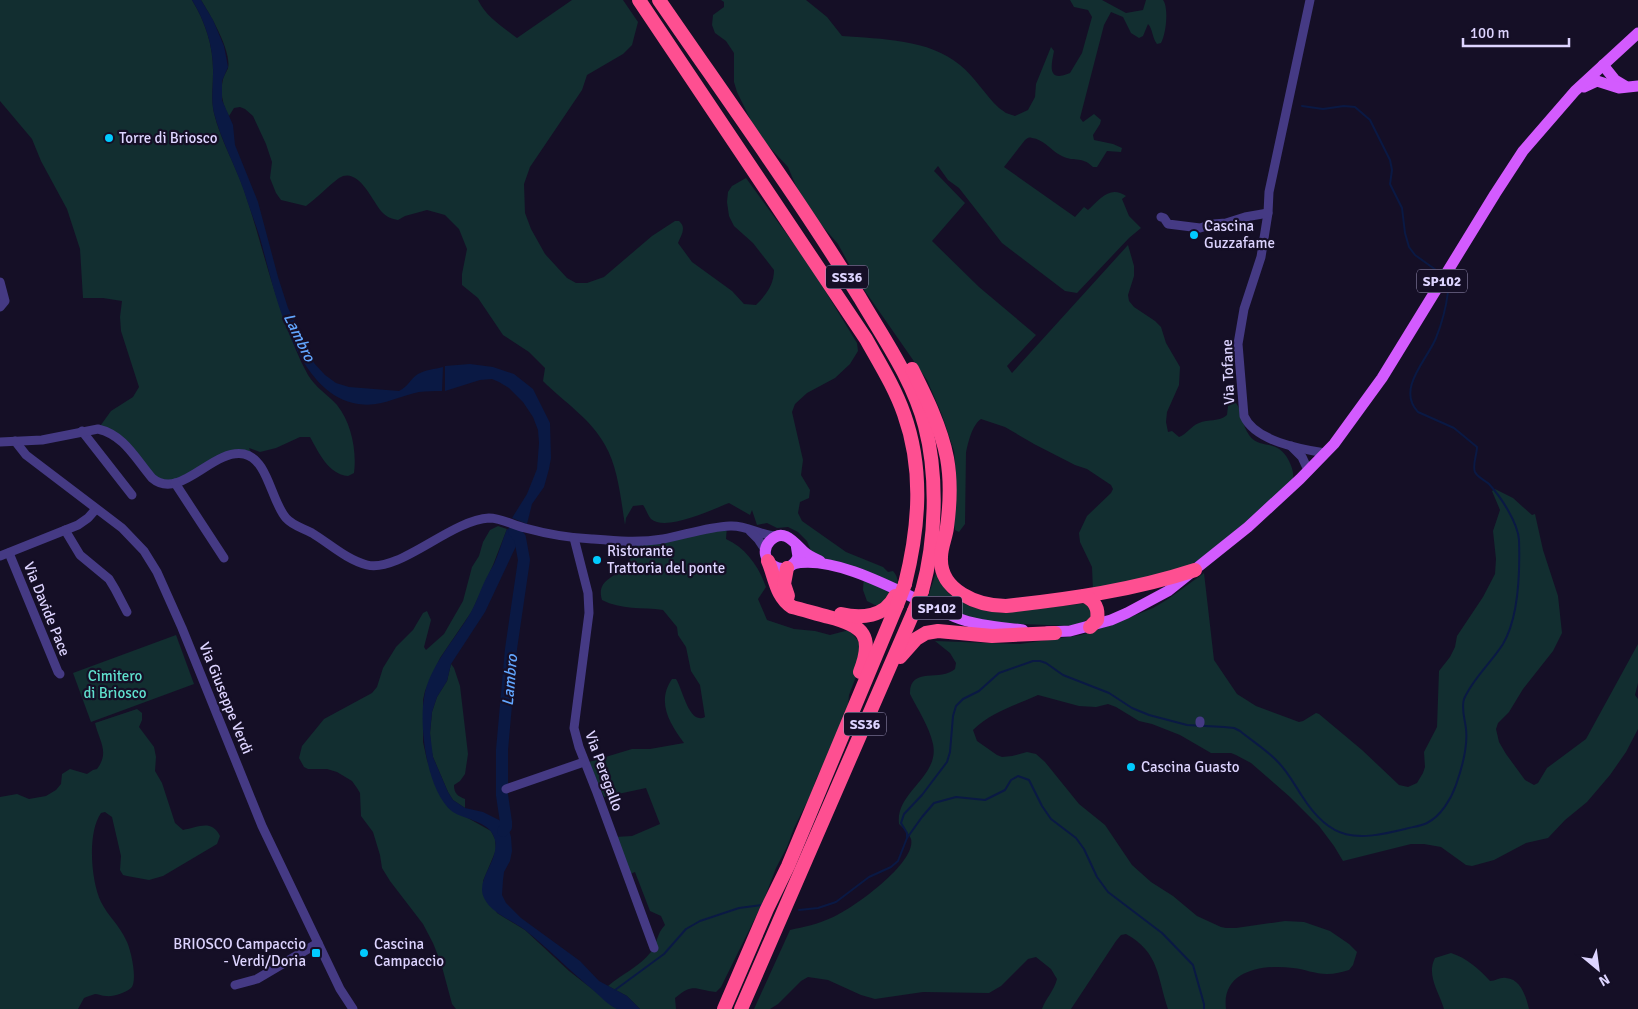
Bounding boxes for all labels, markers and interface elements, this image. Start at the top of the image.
scale bar [1463,15,1569,47]
text: 100 m [1470,24,1510,42]
place label: Torre di Briosco [119,129,218,147]
marker: Torre di Briosco [103,132,115,144]
place label: Cascina Guzzafame [1204,217,1275,252]
marker: Cascina Guzzafame [1188,229,1200,241]
road number: SS36 [826,266,868,288]
road number: SP102 [1417,270,1467,292]
water label: Lambro [279,310,320,366]
street label: Via Tofane [1218,339,1238,405]
place label: Ristorante Trattoria del ponte [607,542,725,577]
marker: Ristorante Trattoria del ponte [591,554,603,566]
street label: Via Davide Pace [20,559,74,659]
road number: SP102 [912,596,962,620]
street label: Via Giuseppe Verdi [195,639,257,757]
water label: Lambro [498,653,522,707]
park label: Cimitero di Briosco [83,667,147,702]
road number: SS36 [844,712,886,736]
street label: Via Peregallo [581,729,627,814]
place label: Cascina Guasto [1141,758,1240,776]
marker: Cascina Guasto [1125,761,1137,773]
place label: BRIOSCO Campaccio - Verdi/Doria [173,935,306,970]
place label: Cascina Campaccio [374,935,444,970]
north arrow [1573,944,1623,994]
marker: BRIOSCO Campaccio - Verdi/Doria [310,947,322,959]
marker: Cascina Campaccio [358,947,370,959]
text: N [1596,970,1612,990]

